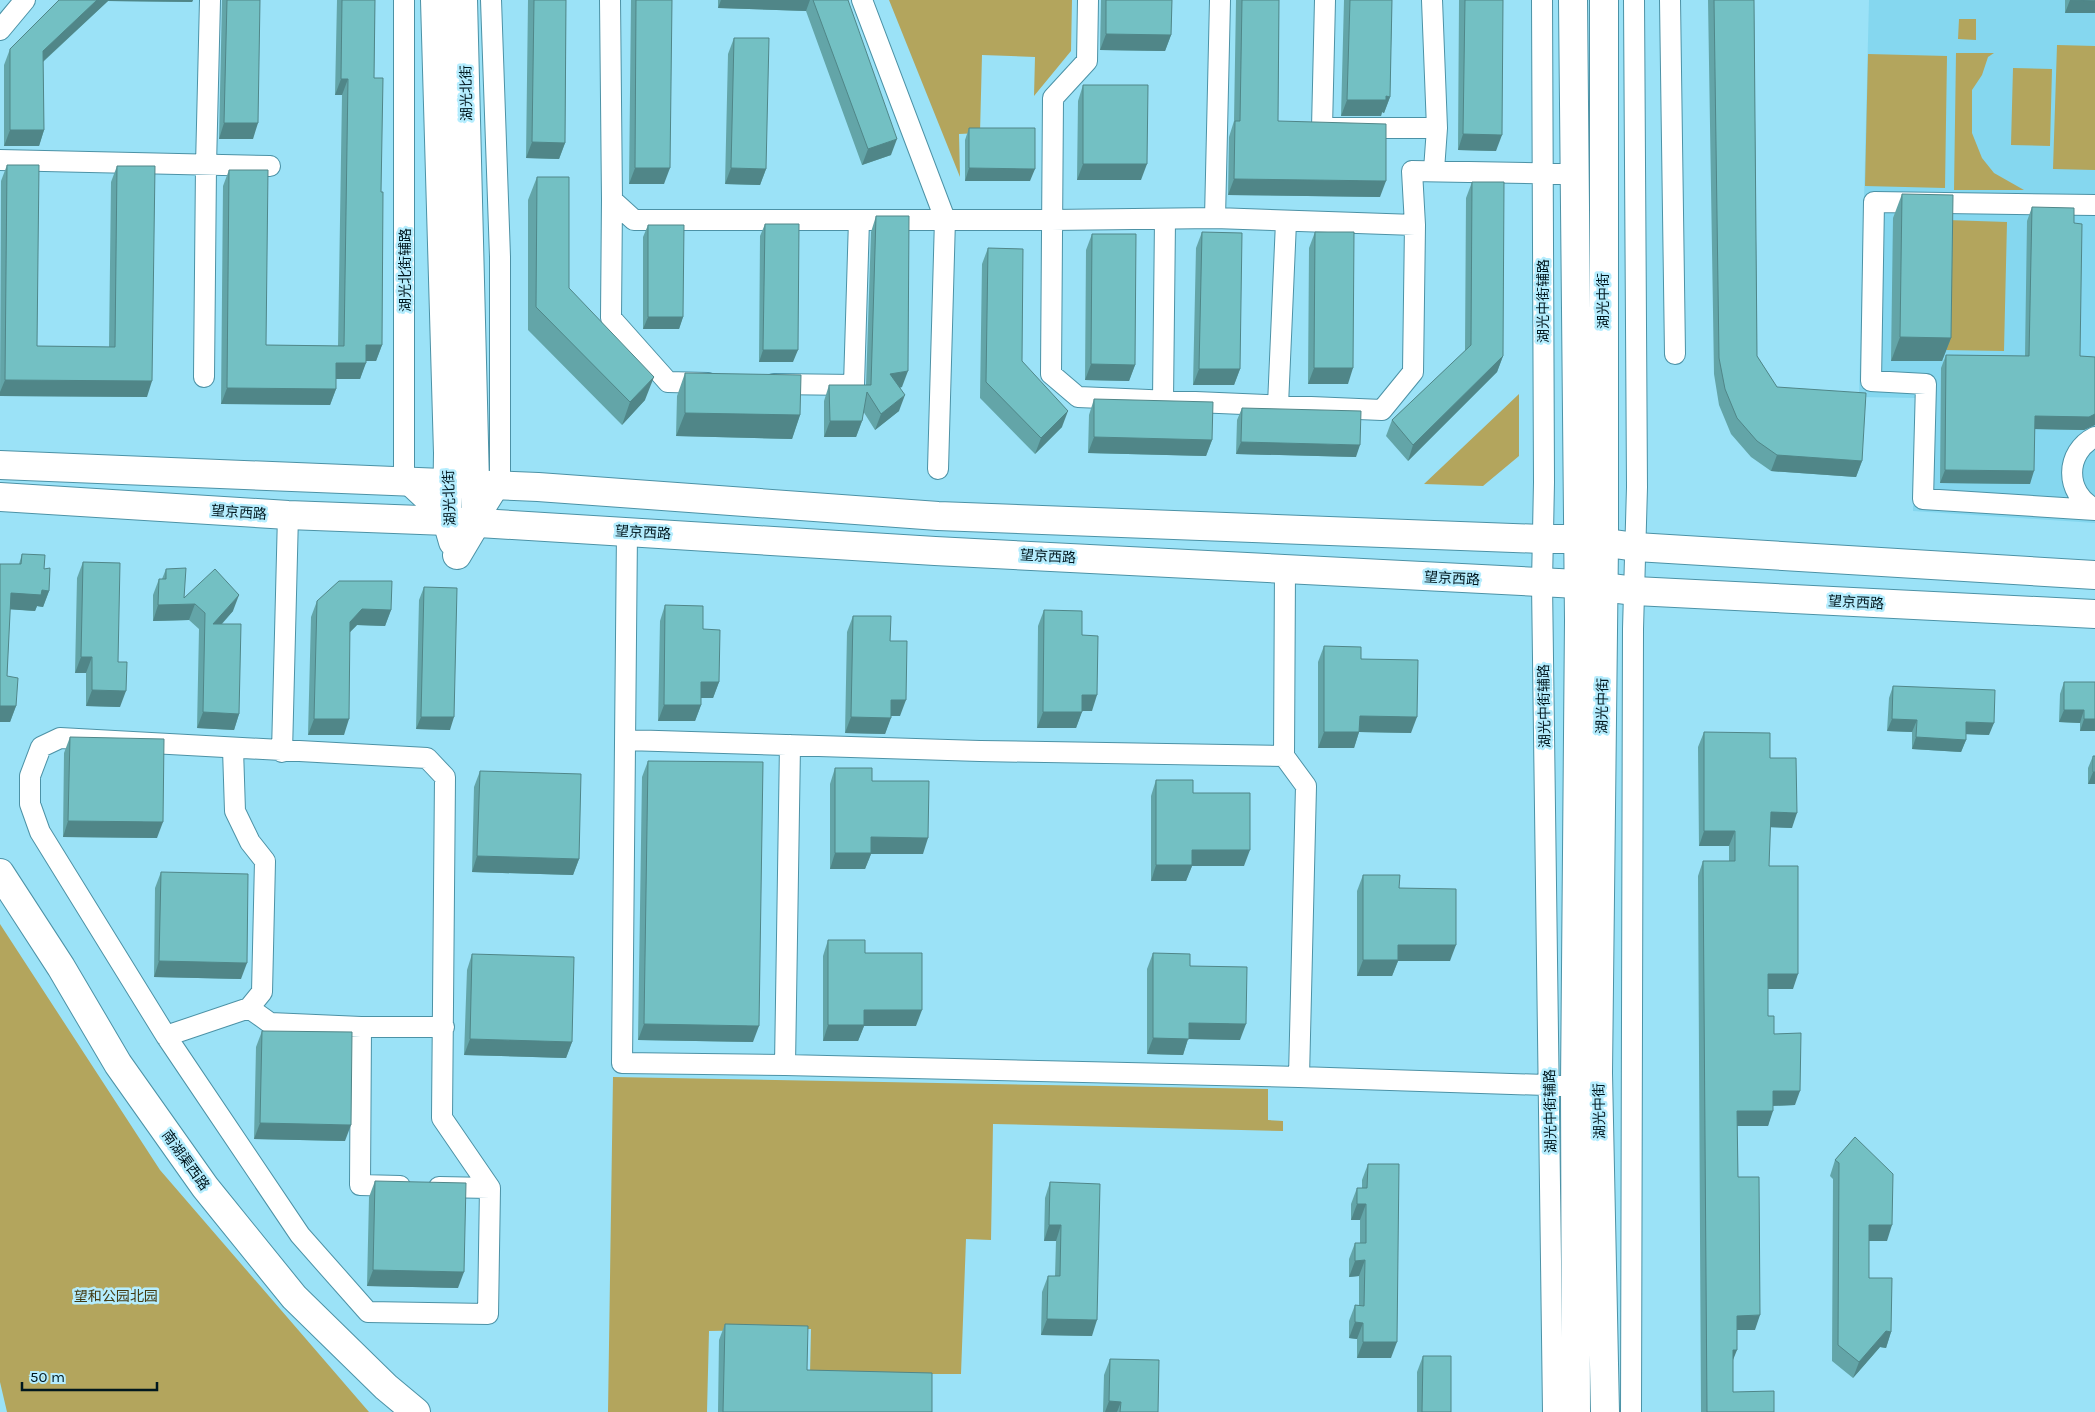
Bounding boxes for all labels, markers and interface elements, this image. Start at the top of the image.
street label: 湖光北街 [458,65,475,121]
street label: 湖光北街辅路 [397,228,414,312]
street label: 湖光中街辅路 [1535,259,1552,343]
street label: 湖光中街 [1595,273,1612,329]
street label: 湖光北街 [440,470,459,526]
street label: 望京西路 [210,502,267,523]
street label: 望京西路 [615,523,671,542]
street label: 望京西路 [1020,547,1076,566]
street label: 望京西路 [1424,569,1480,588]
street label: 望京西路 [1828,593,1884,612]
street label: 湖光中街辅路 [1535,664,1554,748]
street label: 湖光中街 [1594,678,1611,734]
street label: 湖光中街辅路 [1541,1069,1560,1153]
street label: 湖光中街 [1591,1083,1608,1139]
street label: 南湖渠西路 [158,1127,213,1194]
park label: 望和公园北园 [74,1288,158,1305]
scale bar [22,1360,158,1392]
text: 50 m [30,1368,65,1386]

